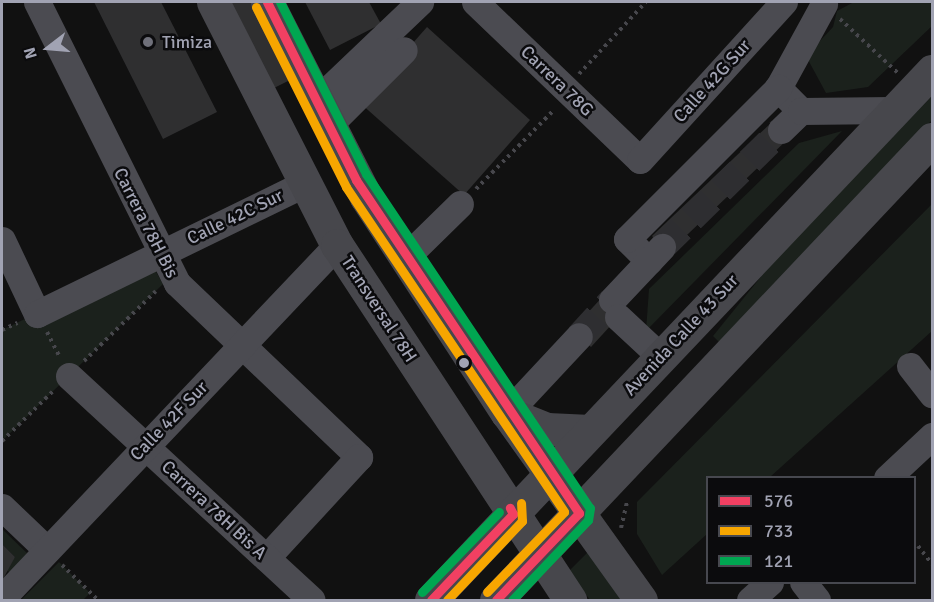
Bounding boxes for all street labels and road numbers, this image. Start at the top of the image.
street label: Calle 42G Sur [669,35,755,127]
street label: Carrera 78G [516,41,598,121]
street label: Carrera 78H Bis [109,164,183,282]
street label: Calle 42C Sur [184,185,286,249]
street label: Transversal 78H [337,252,421,366]
street label: Avenida Calle 43 Sur [619,270,743,400]
street label: Calle 42F Sur [126,377,212,465]
street label: Carrera 78H Bis A [157,456,271,564]

